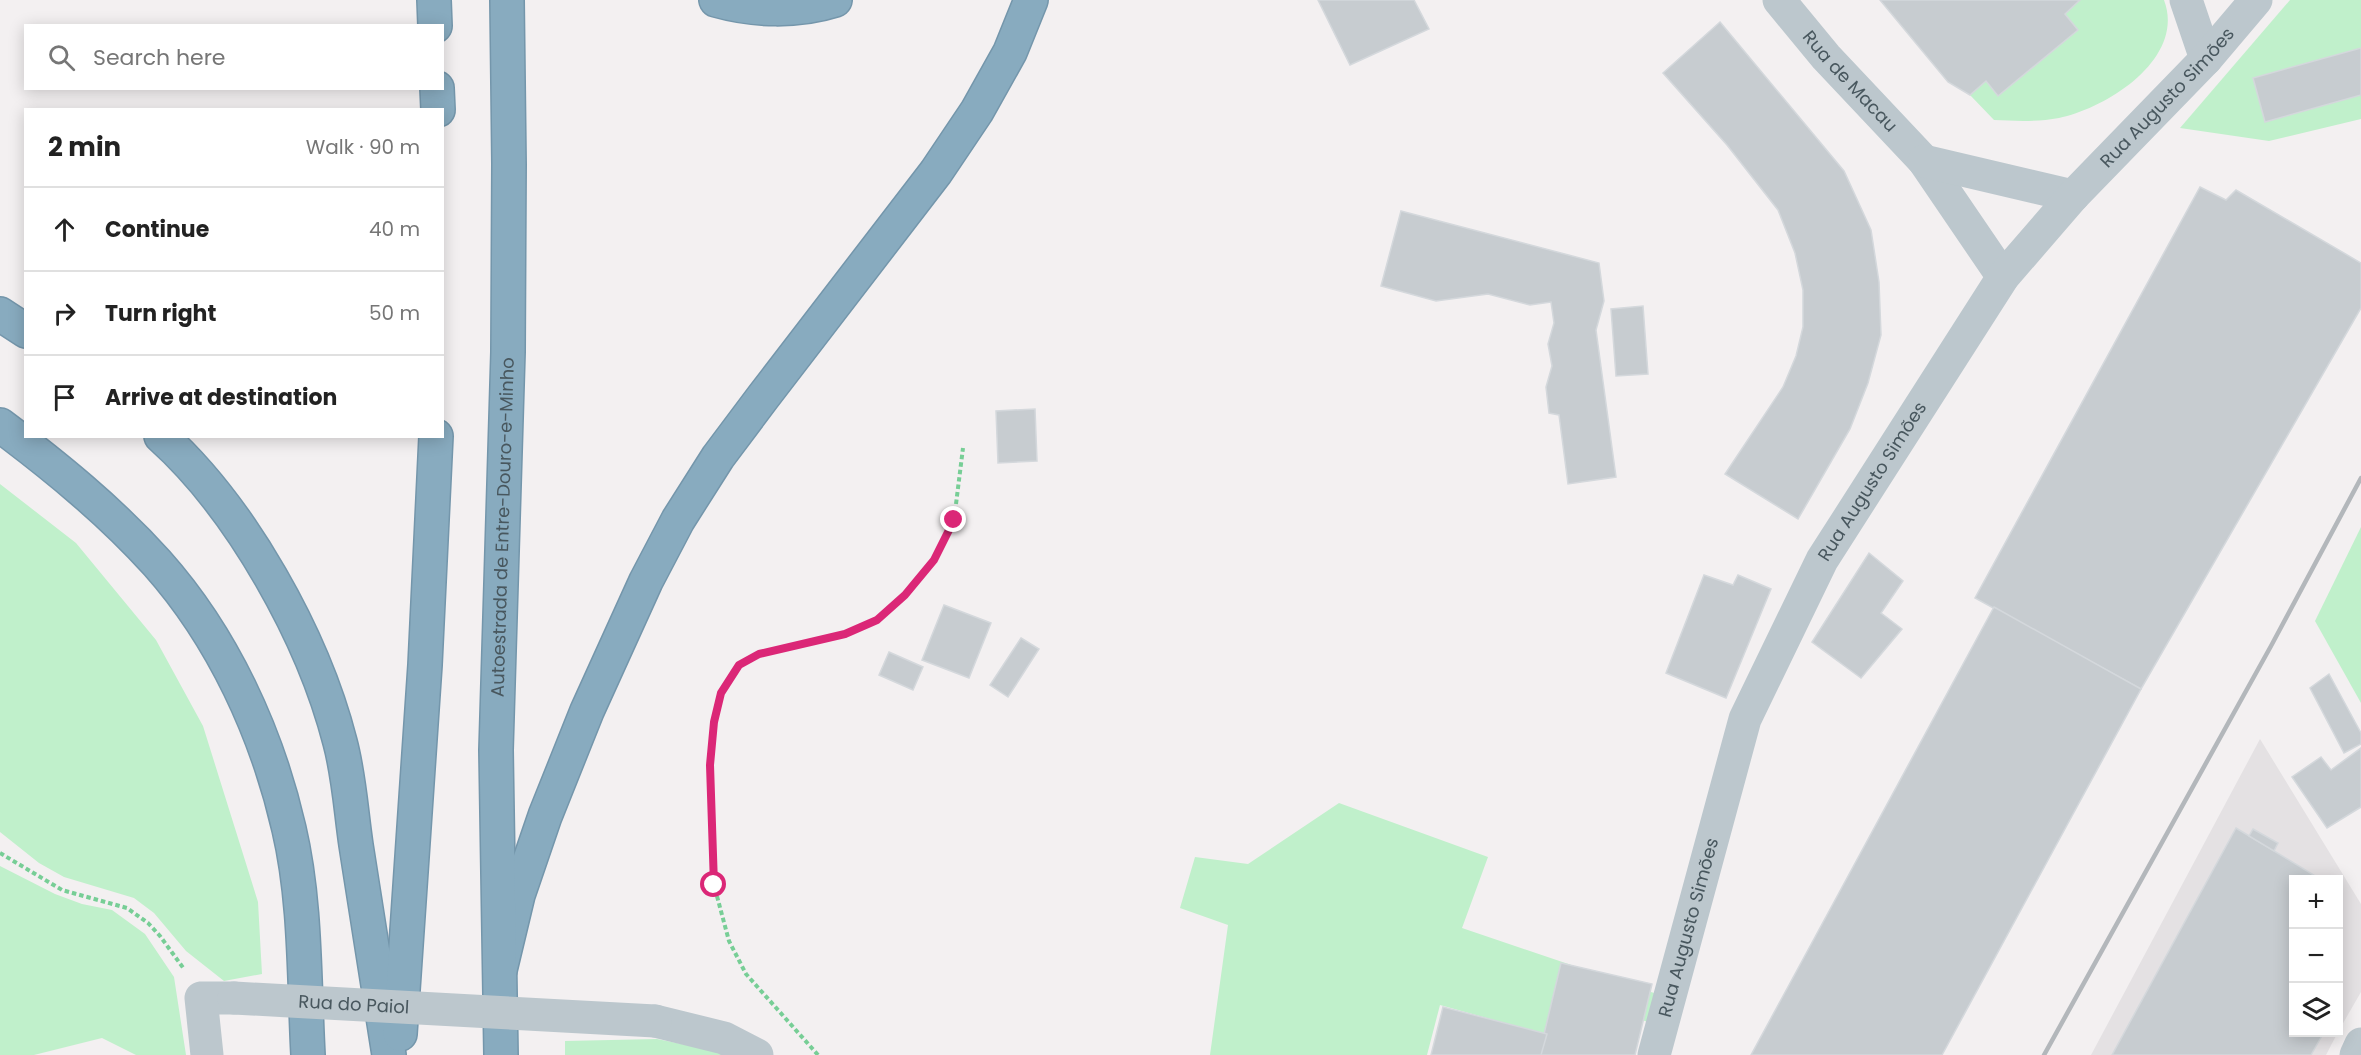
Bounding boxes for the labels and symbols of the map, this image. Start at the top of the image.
street label: Rua Augusto Simões [2094,22,2240,173]
street label: Rua de Macau [1797,25,1903,137]
street label: Autoestrada de Entre-Douro-e-Minho [485,357,520,697]
street label: Rua Augusto Simões [1811,397,1932,566]
route end [940,506,966,532]
street label: Rua Augusto Simões [1652,835,1724,1020]
route start [700,871,726,897]
street label: Rua do Paiol [298,989,410,1020]

